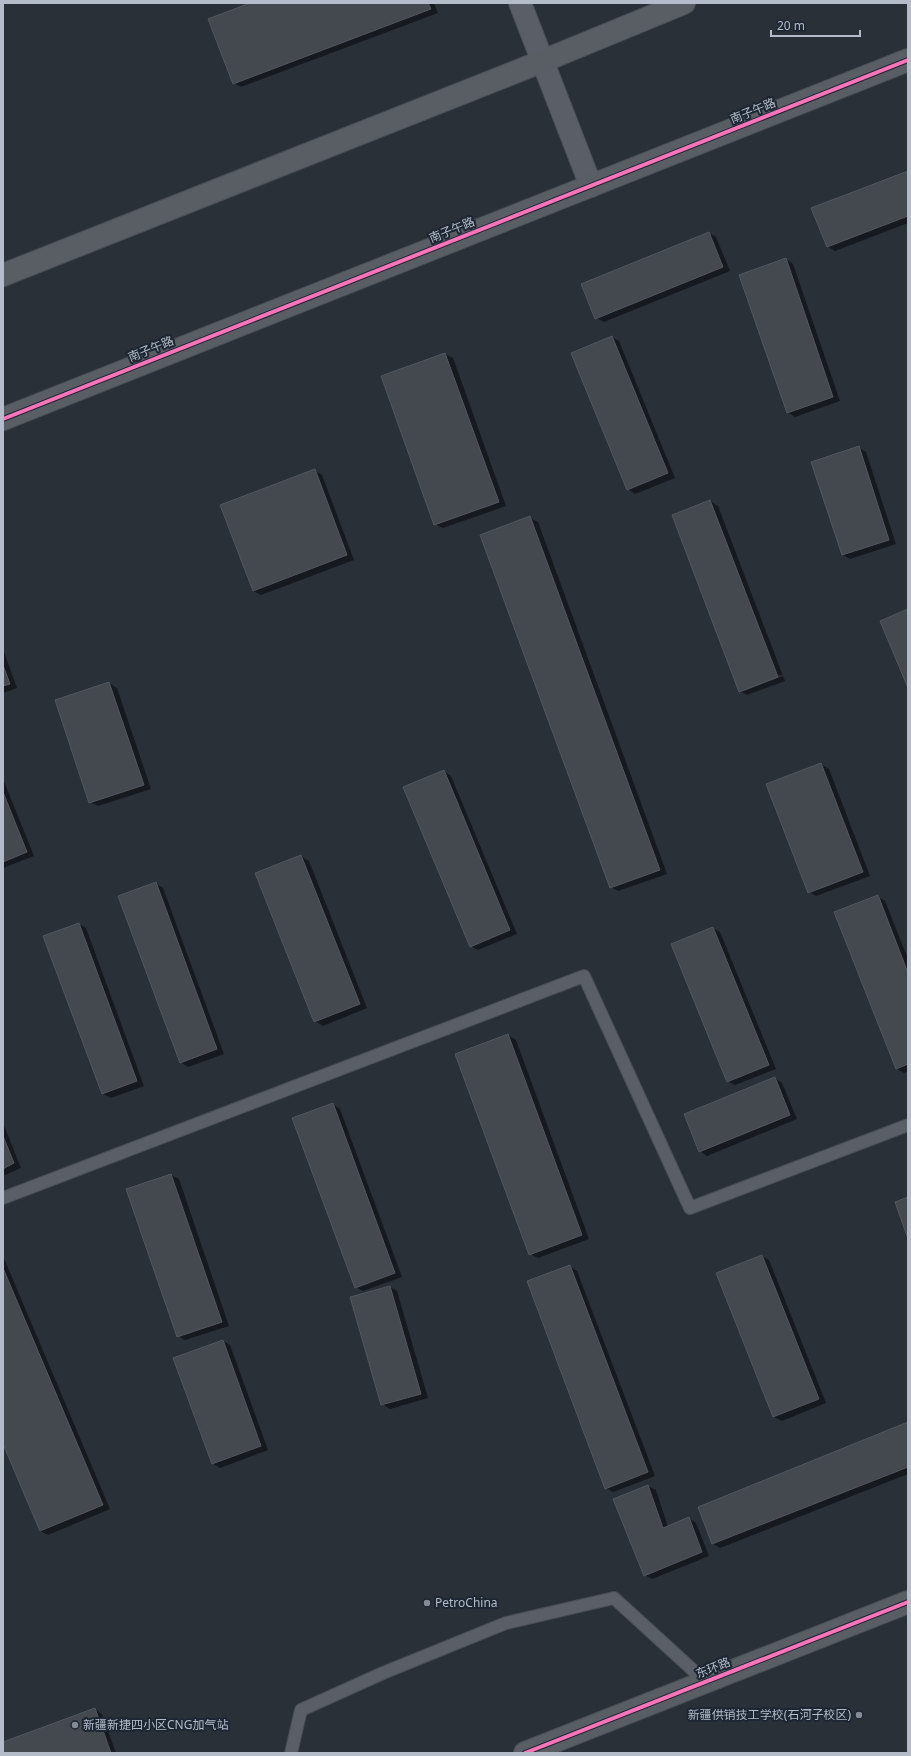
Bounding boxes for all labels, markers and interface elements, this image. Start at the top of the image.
scale bar [771,12,860,38]
text: 20 m [777,17,805,34]
street label: 南子午路 [727,94,778,127]
street label: 南子午路 [426,213,477,246]
street label: 南子午路 [125,332,176,365]
place label: PetroChina [435,1594,498,1611]
marker: PetroChina [422,1598,432,1608]
street label: 东环路 [693,1653,733,1682]
place label: 新疆供销技工学校(石河子校区) [688,1706,851,1723]
marker: 新疆供销技工学校(石河子校区) [854,1710,864,1720]
place label: 新疆新捷四小区CNG加气站 [83,1716,228,1733]
marker: 新疆新捷四小区CNG加气站 [70,1720,80,1730]

